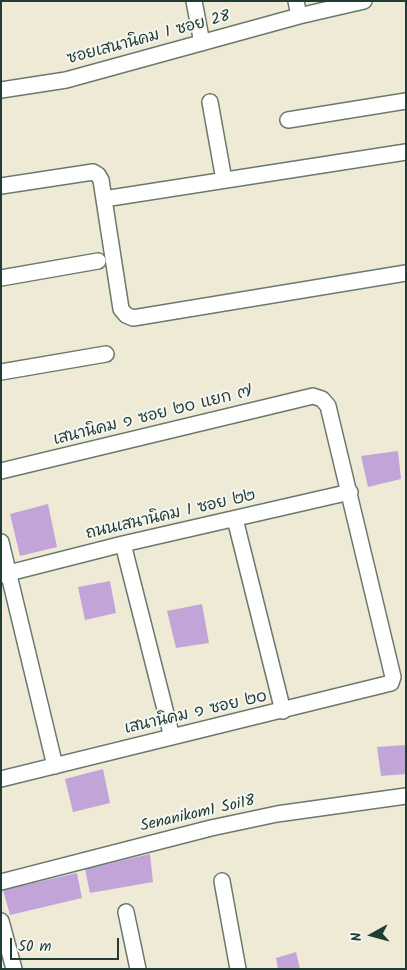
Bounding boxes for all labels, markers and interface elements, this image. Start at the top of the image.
street label: ซอยเสนานิคม 1 ซอย 28 [65,8,233,70]
street label: เสนานิคม ๑ ซอย ๒๐ แยก ๗ [52,383,254,451]
street label: ถนนเสนานิคม 1 ซอย ๒๒ [84,487,258,545]
street label: เสนานิคม ๑ ซอย ๒๐ [123,688,269,740]
street label: Senanikom1 Soi18 [139,792,257,838]
north arrow [347,910,397,960]
scale bar [12,928,121,960]
text: N [346,931,369,943]
text: 50 m [18,935,52,959]

